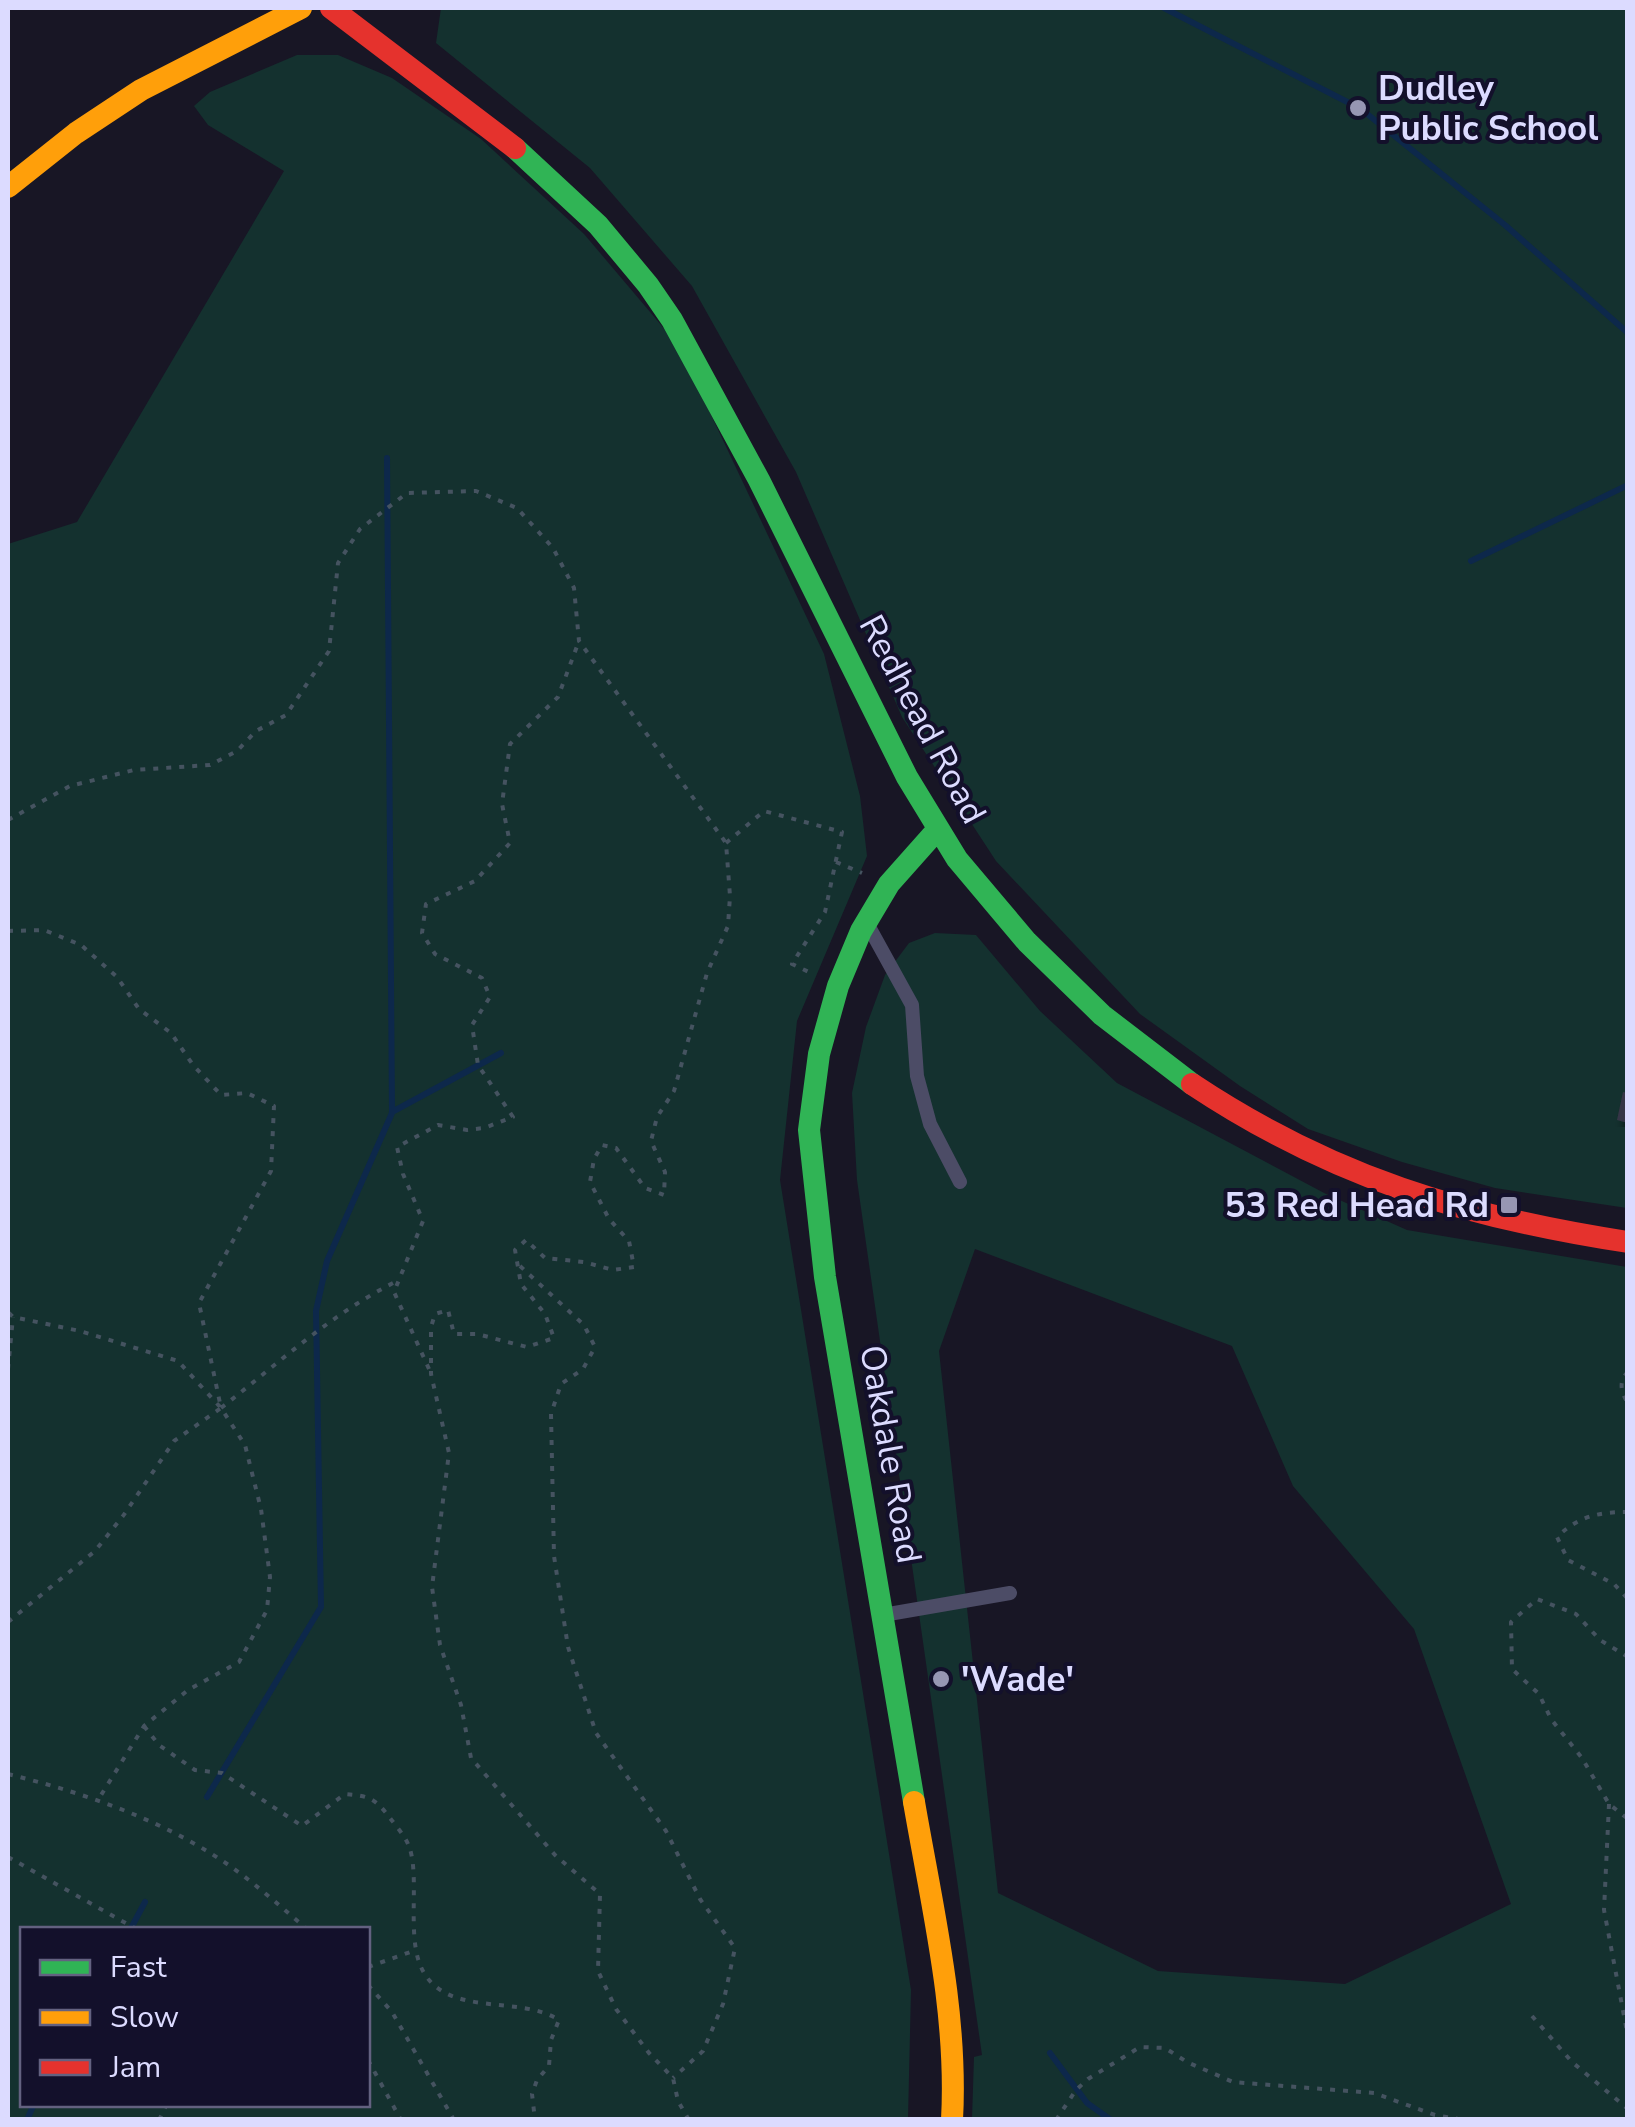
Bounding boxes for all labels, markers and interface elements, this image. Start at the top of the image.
place label: Dudley Public School [1378,65,1598,152]
marker: Dudley Public School [1347,97,1369,119]
street label: Redhead Road [848,607,997,832]
place label: 53 Red Head Rd [1224,1182,1489,1229]
marker: 53 Red Head Rd [1498,1194,1520,1216]
street label: Oakdale Road [848,1341,933,1567]
place label: 'Wade' [961,1656,1074,1703]
marker: 'Wade' [930,1668,952,1690]
legend [20,1927,370,2107]
text: Fast [110,1947,167,1988]
text: Slow [110,1997,179,2038]
text: Jam [109,2047,161,2088]

